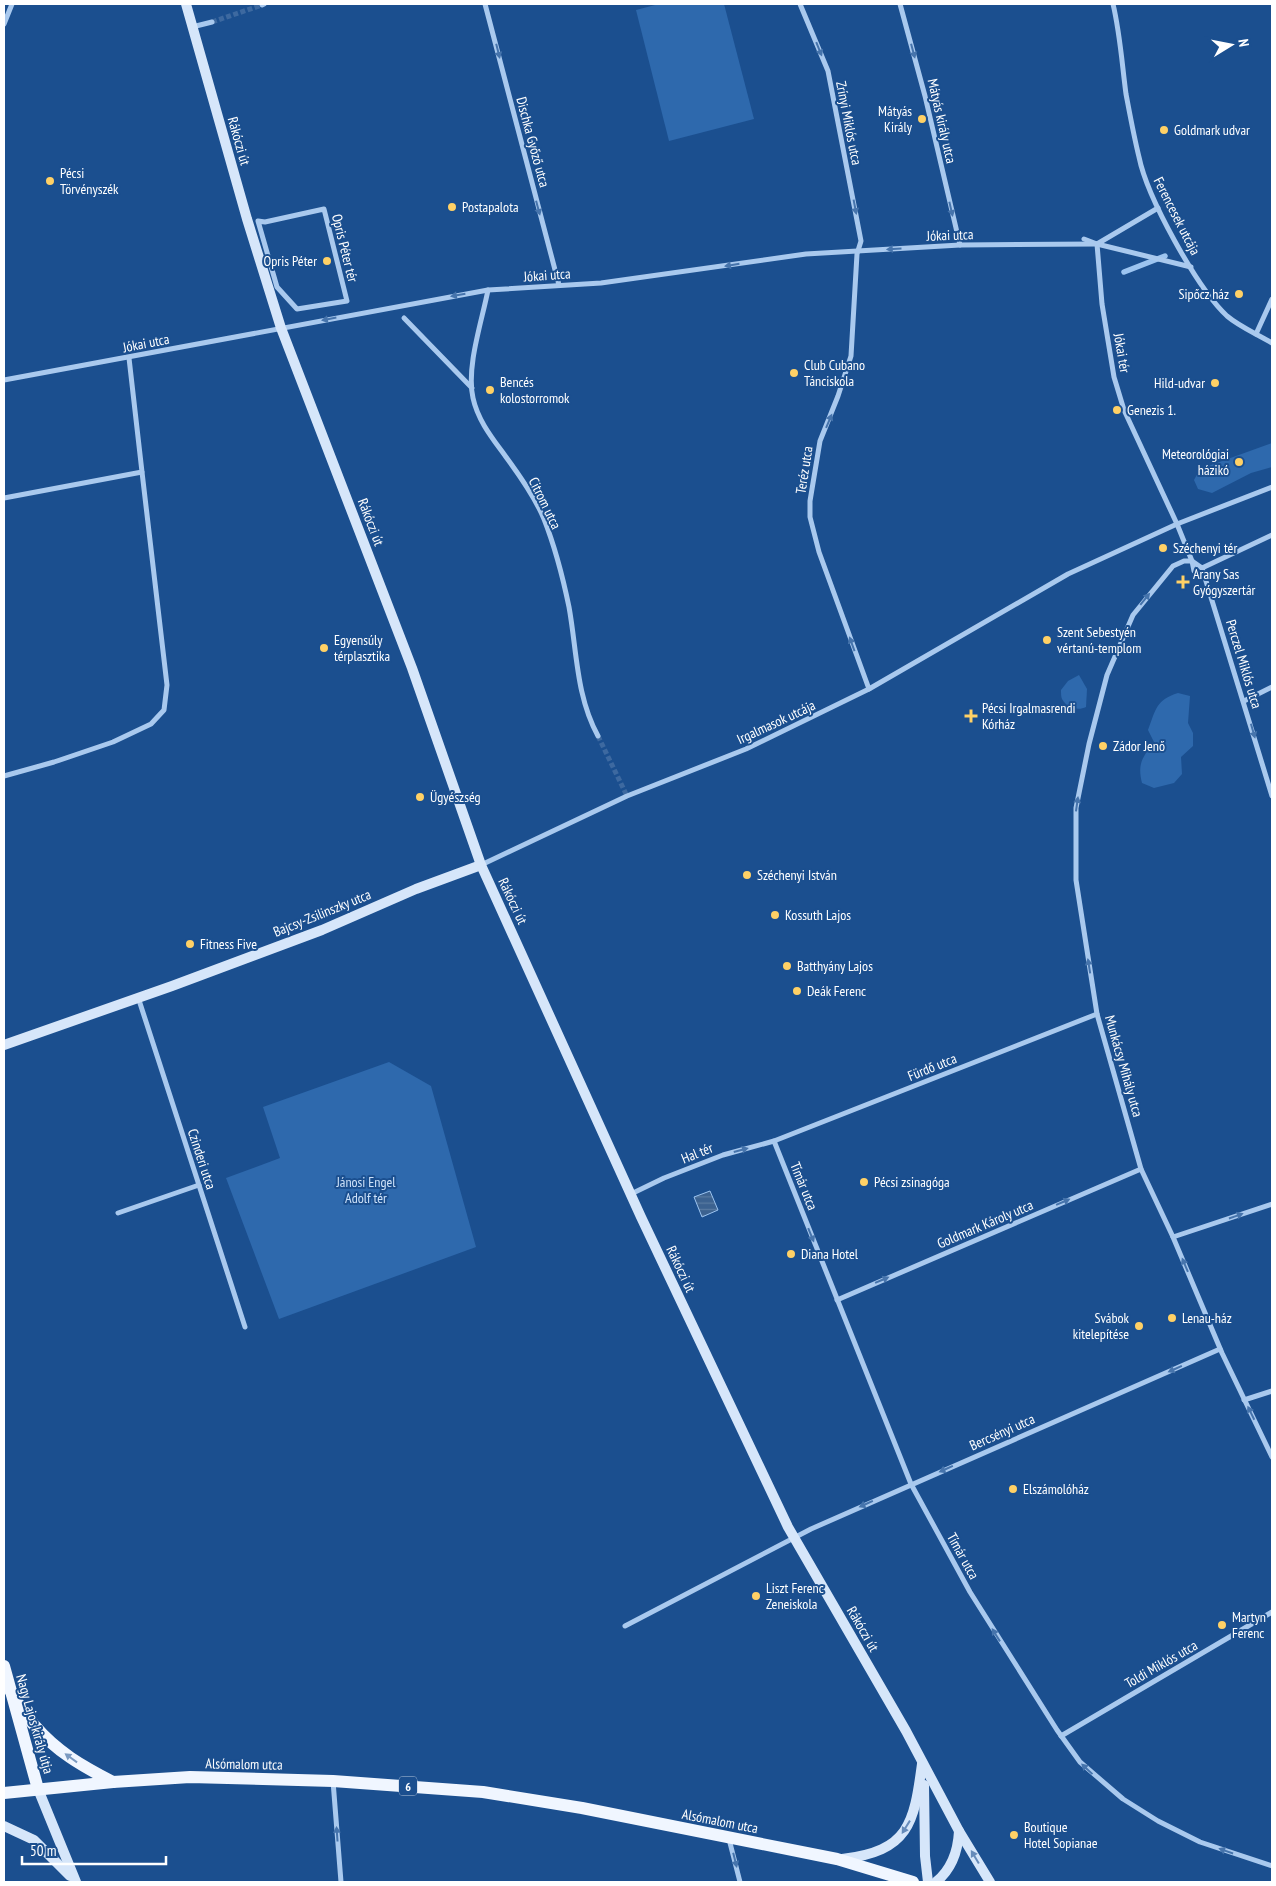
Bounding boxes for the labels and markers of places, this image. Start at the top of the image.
place label: Mátyás Király [878,102,913,136]
marker: Mátyás Király [916,113,928,125]
place label: Goldmark udvar [1174,121,1250,139]
marker: Goldmark udvar [1158,124,1170,136]
place label: Pécsi Törvényszék [60,164,119,198]
marker: Pécsi Törvényszék [44,175,56,187]
place label: Postapalota [462,198,519,216]
marker: Postapalota [446,201,458,213]
place label: Opris Péter [264,252,317,270]
marker: Opris Péter [321,255,333,267]
place label: Sipőcz ház [1179,285,1229,303]
marker: Sipőcz ház [1233,288,1245,300]
place label: Club Cubano Tánciskola [804,356,865,390]
marker: Club Cubano Tánciskola [788,367,800,379]
place label: Bencés kolostorromok [500,373,570,407]
place label: Hild-udvar [1154,374,1205,392]
marker: Hild-udvar [1209,377,1221,389]
marker: Bencés kolostorromok [484,384,496,396]
place label: Genezis 1. [1127,401,1176,419]
marker: Genezis 1. [1111,404,1123,416]
place label: Meteorológiai házikó [1162,445,1229,479]
marker: Meteorológiai házikó [1233,456,1245,468]
place label: Széchenyi tér [1173,539,1237,557]
marker: Széchenyi tér [1157,542,1169,554]
place label: Arany Sas Gyógyszertár [1193,565,1256,599]
marker: Arany Sas Gyógyszertár [1177,576,1189,588]
place label: Szent Sebestyén vértanú-templom [1057,623,1141,657]
place label: Egyensúly térplasztika [334,631,390,665]
marker: Szent Sebestyén vértanú-templom [1041,634,1053,646]
marker: Egyensúly térplasztika [318,642,330,654]
place label: Pécsi Irgalmasrendi Kórház [982,699,1076,733]
marker: Pécsi Irgalmasrendi Kórház [964,709,978,723]
place label: Zádor Jenő [1113,737,1165,755]
marker: Zádor Jenő [1097,740,1109,752]
place label: Ügyészség [430,788,481,806]
marker: Ügyészség [414,791,426,803]
place label: Széchenyi István [757,866,837,884]
marker: Széchenyi István [741,869,753,881]
place label: Kossuth Lajos [785,906,851,924]
marker: Kossuth Lajos [769,909,781,921]
place label: Fitness Five [200,935,257,953]
marker: Fitness Five [184,938,196,950]
place label: Batthyány Lajos [797,957,873,975]
marker: Batthyány Lajos [781,960,793,972]
place label: Deák Ferenc [807,982,866,1000]
marker: Deák Ferenc [791,985,803,997]
place label: Pécsi zsinagóga [874,1173,950,1191]
marker: Pécsi zsinagóga [858,1176,870,1188]
place label: Diana Hotel [801,1245,859,1263]
marker: Diana Hotel [785,1248,797,1260]
place label: Svábok kitelepítése [1073,1309,1130,1343]
place label: Lenau-ház [1182,1309,1232,1327]
marker: Lenau-ház [1166,1312,1178,1324]
marker: Svábok kitelepítése [1133,1320,1145,1332]
place label: Elszámolóház [1023,1480,1089,1498]
marker: Elszámolóház [1007,1483,1019,1495]
place label: Liszt Ferenc Zeneiskola [766,1579,824,1613]
marker: Liszt Ferenc Zeneiskola [750,1590,762,1602]
place label: Martyn Ferenc [1232,1608,1266,1642]
marker: Martyn Ferenc [1216,1619,1228,1631]
place label: Boutique Hotel Sopianae [1024,1818,1098,1852]
marker: Boutique Hotel Sopianae [1008,1829,1020,1841]

